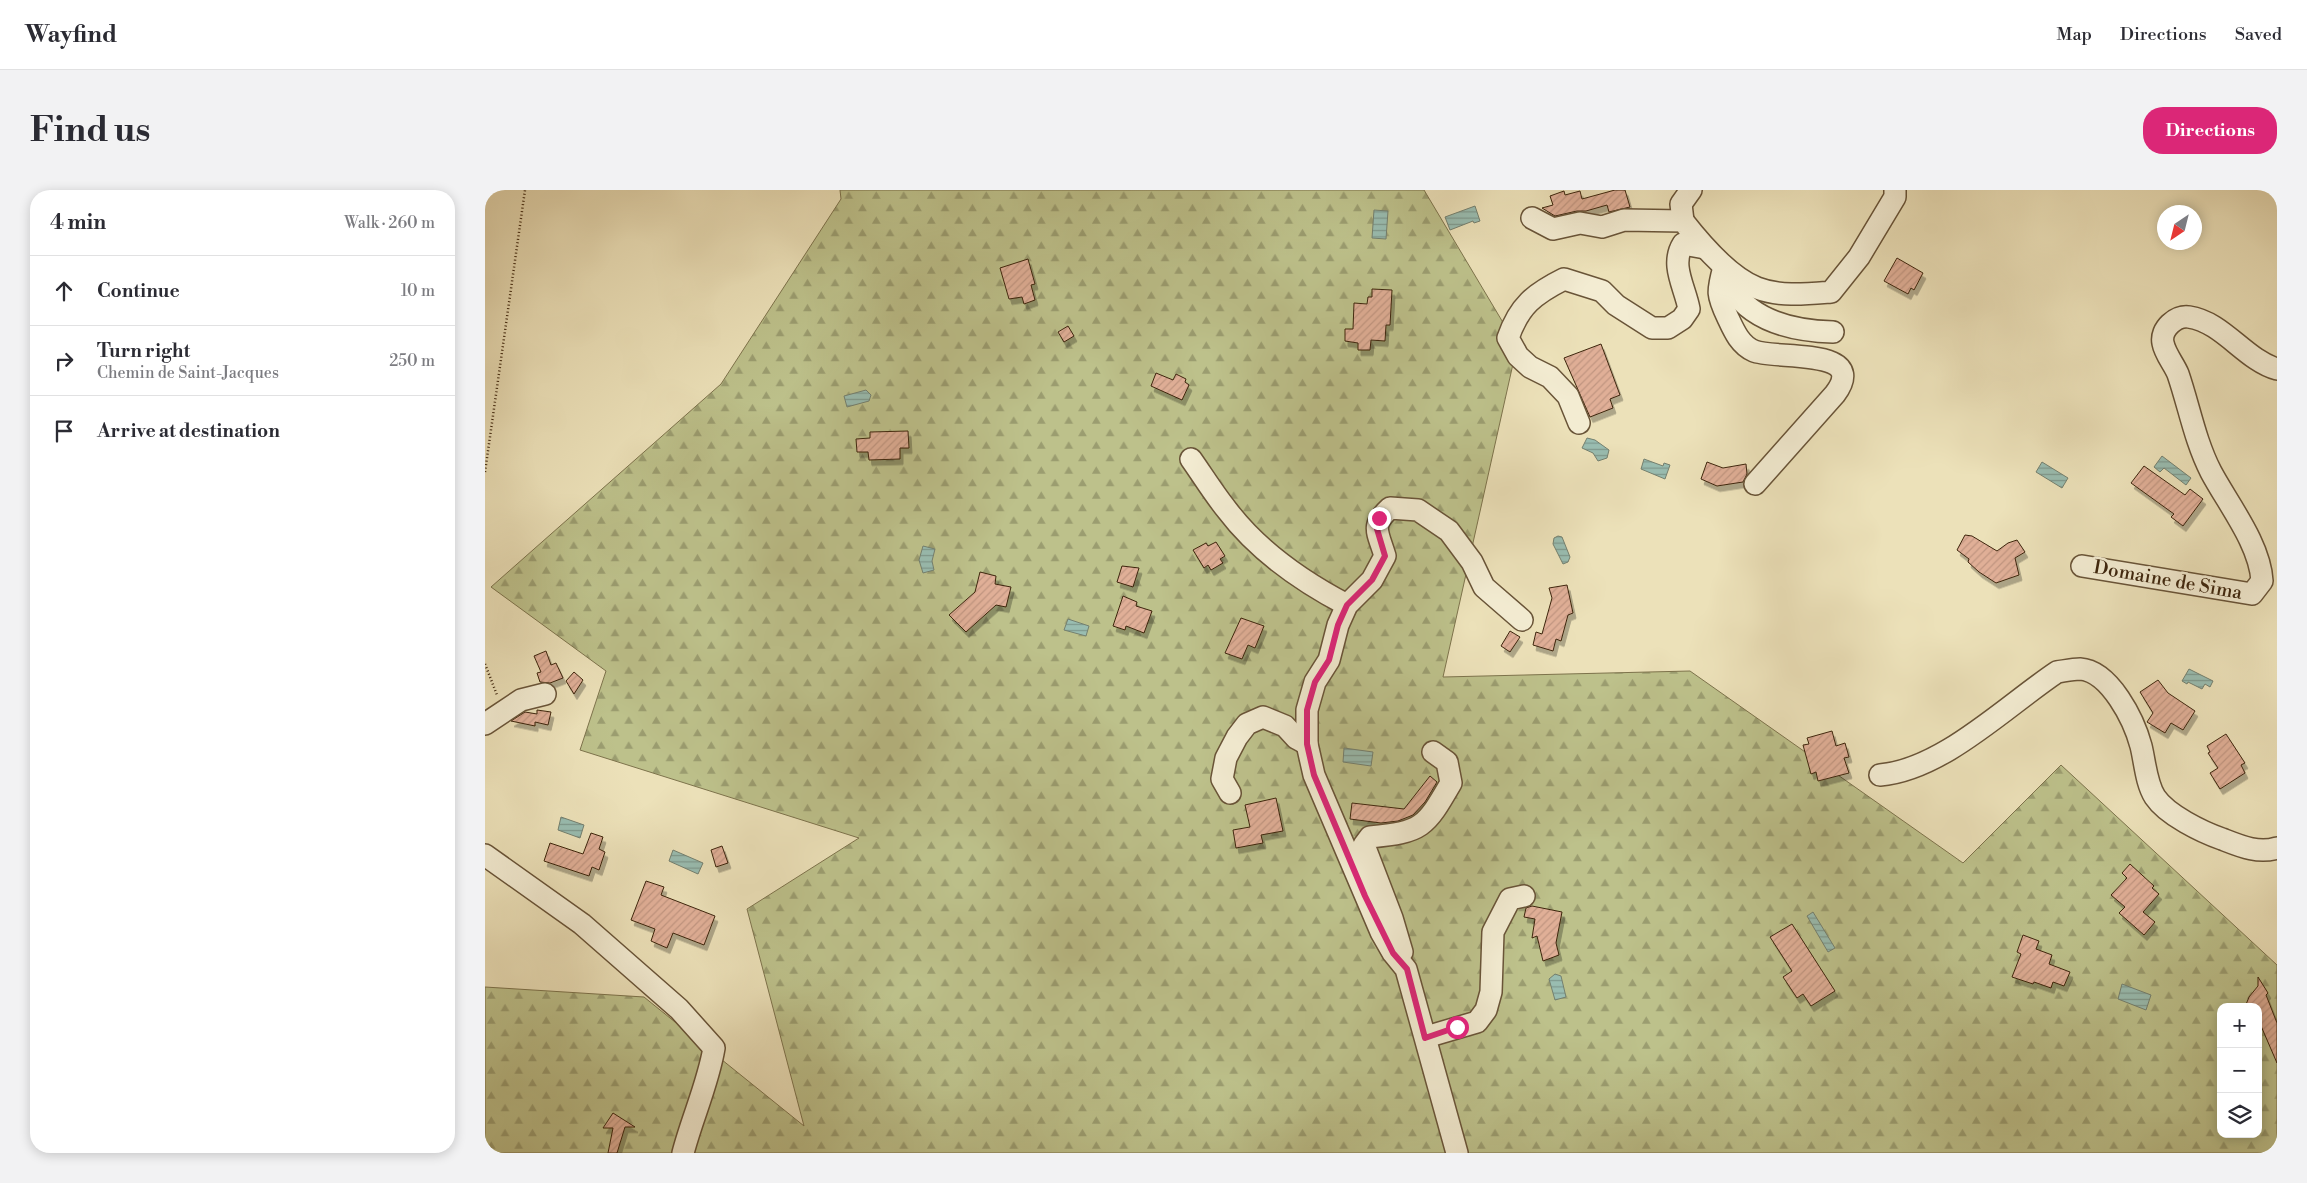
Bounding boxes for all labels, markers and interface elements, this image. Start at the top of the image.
text: Wayfind [25,20,117,50]
text: Map [2056,23,2092,46]
text: Directions [2120,23,2207,46]
text: Saved [2235,23,2282,46]
button: Directions [2143,107,2277,154]
text: Find us [30,109,150,152]
north arrow [2157,205,2202,250]
text: 4 min [50,210,106,236]
text: Walk · 260 m [344,213,435,233]
icon: ahead [50,277,78,305]
text: Continue [97,279,180,303]
text: 10 m [401,281,435,301]
text: Turn right [97,339,190,363]
icon: right [50,347,78,375]
text: 250 m [389,351,435,371]
text: Chemin de Saint-Jacques [97,363,279,383]
icon: arrive [50,417,78,445]
text: Arrive at destination [97,419,280,443]
route end [1368,507,1391,530]
street label: Domaine de Sima [2092,555,2245,605]
map controls [2217,1003,2262,1138]
button: + [2217,1003,2262,1048]
route start [1446,1016,1469,1039]
button: − [2217,1048,2262,1093]
button: layers [2217,1093,2262,1138]

